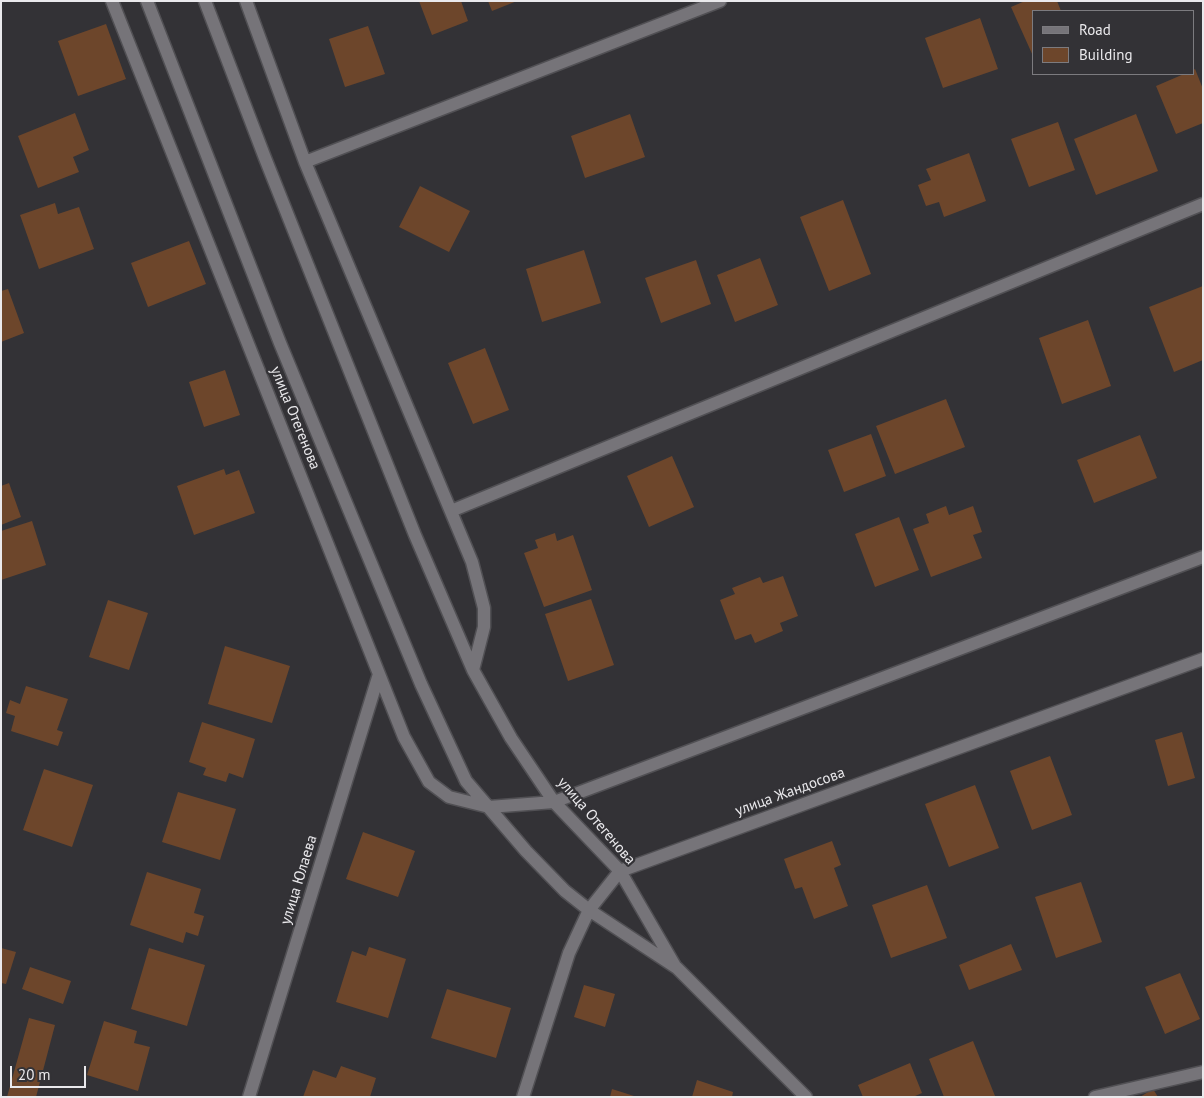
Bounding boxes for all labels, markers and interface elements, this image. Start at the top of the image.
legend [1032,10,1194,75]
text: Road [1079,20,1111,39]
text: Building [1079,45,1133,64]
street label: улица Отегенова [266,364,324,472]
street label: улица Жандосова [733,764,847,820]
street label: улица Отегенова [553,774,639,868]
street label: улица Юлаева [277,833,321,927]
scale bar [12,1056,89,1088]
text: 20 m [18,1065,51,1084]

